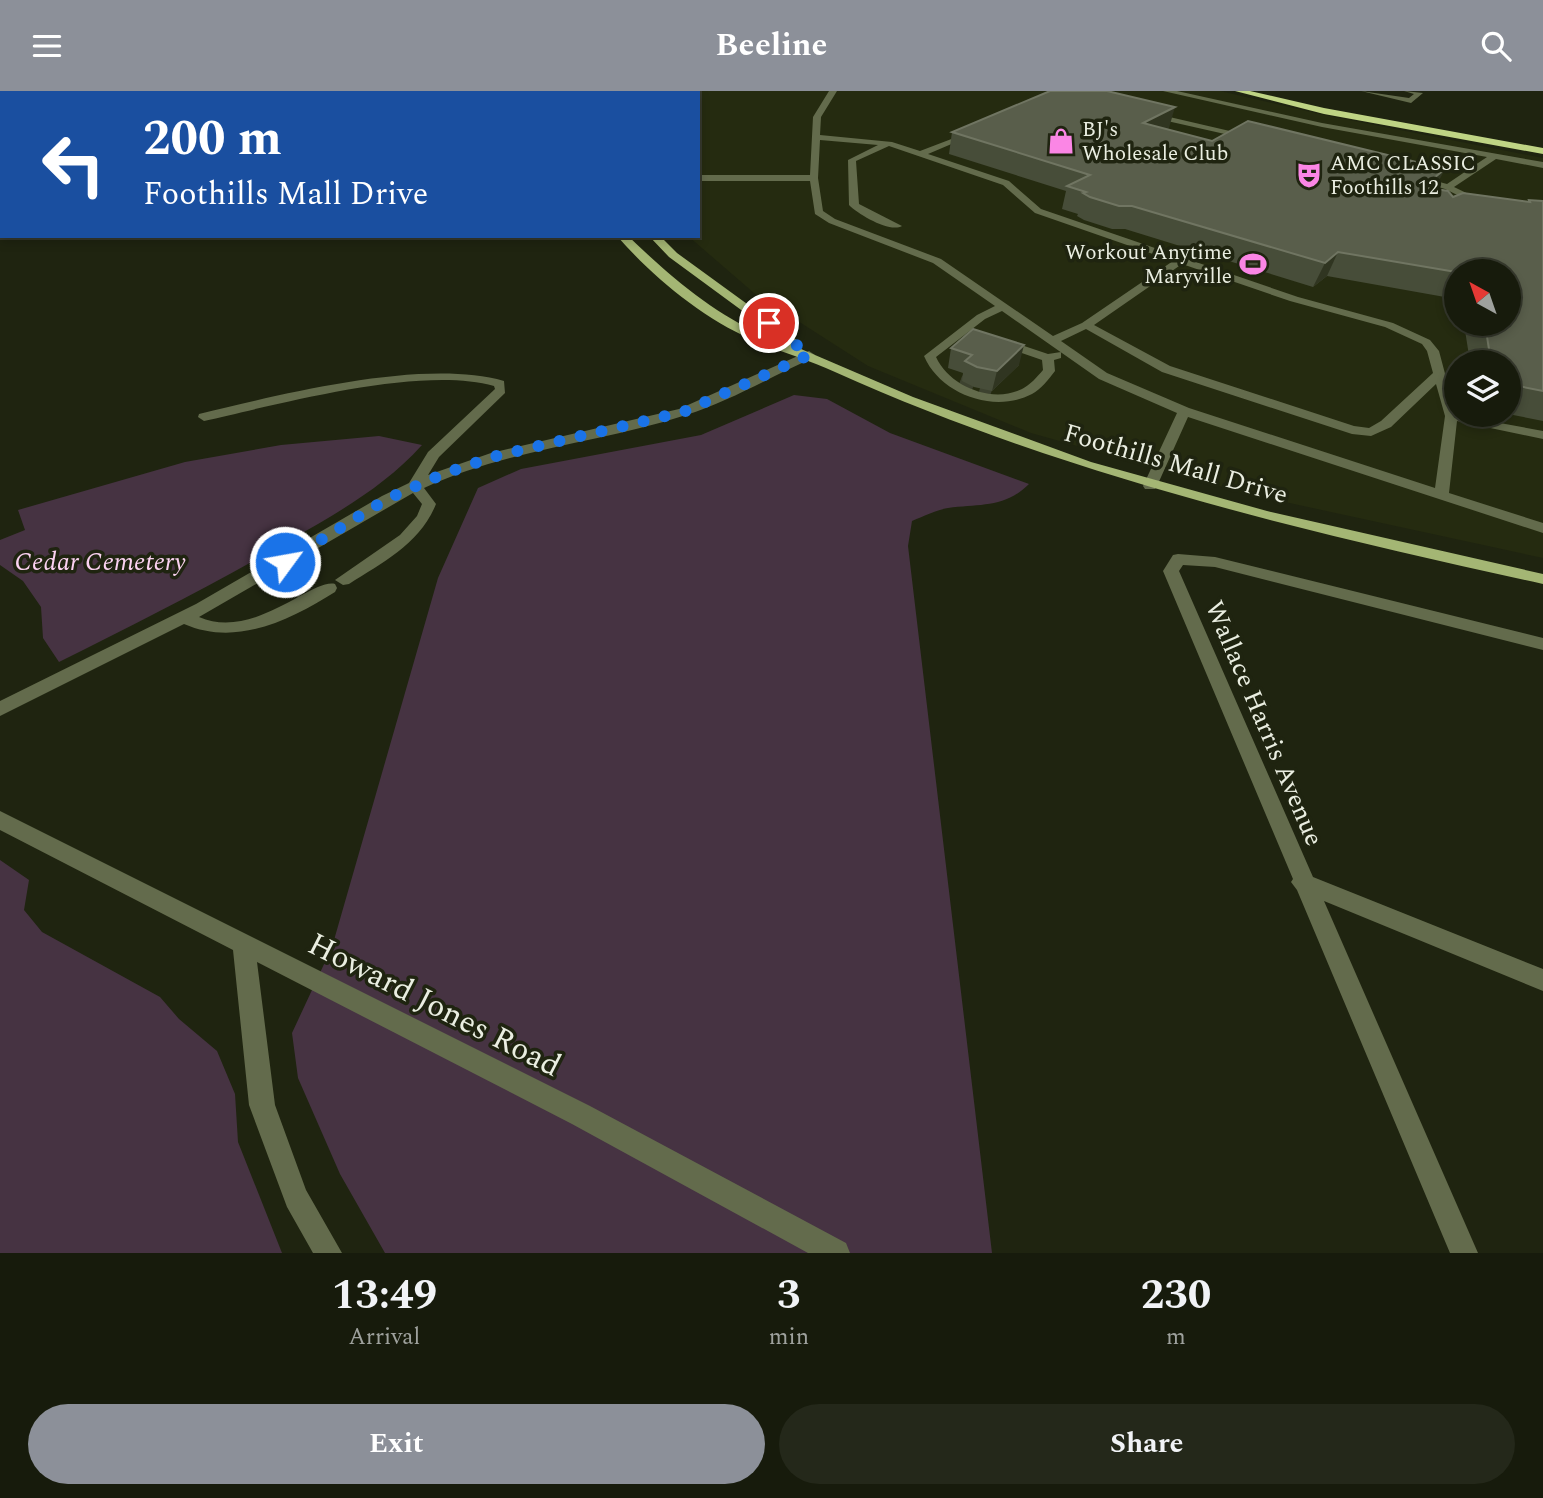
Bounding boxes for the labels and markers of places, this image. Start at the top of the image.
place label: BJ's Wholesale Club [1082,114,1228,170]
shop icon: BJ's Wholesale Club [1046,126,1076,156]
place label: AMC CLASSIC Foothills 12 [1330,148,1476,204]
theatre icon: AMC CLASSIC Foothills 12 [1294,160,1324,190]
place label: Workout Anytime Maryville [1065,237,1232,293]
sports icon: Workout Anytime Maryville [1238,249,1268,279]
pin [739,293,799,353]

